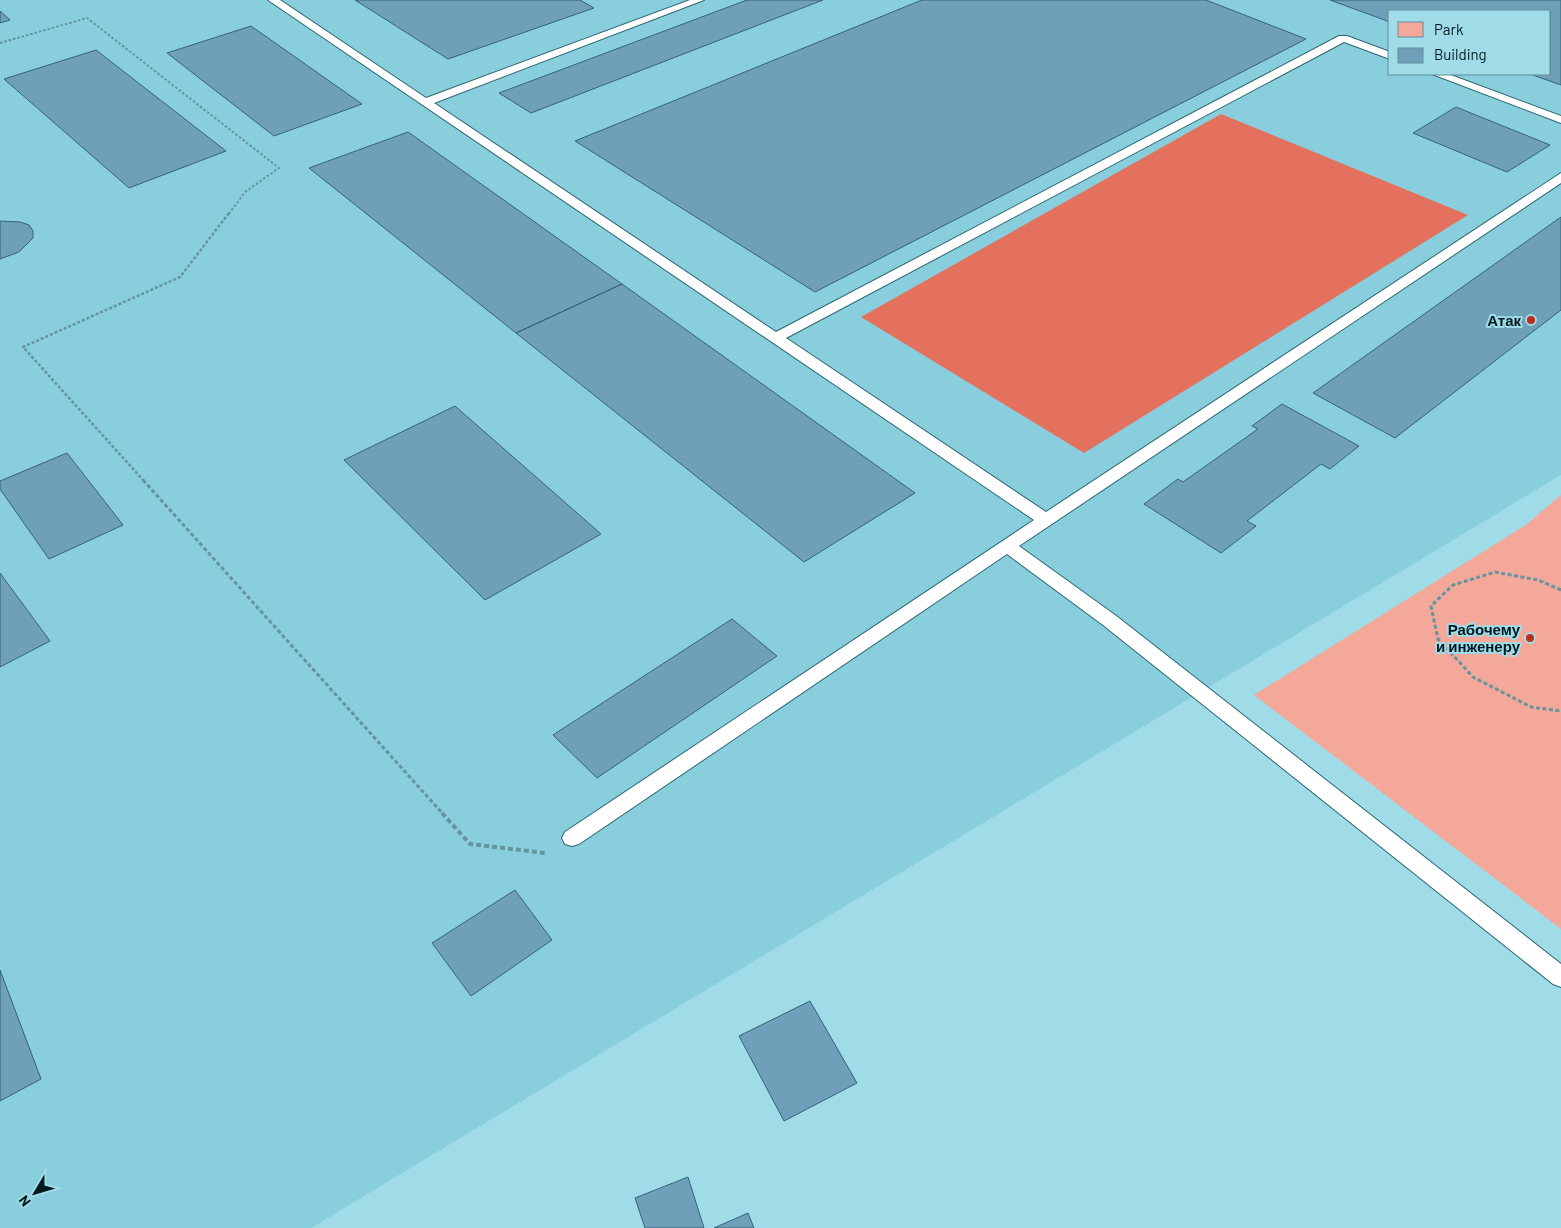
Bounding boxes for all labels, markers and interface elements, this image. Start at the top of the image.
legend [1388,10,1551,75]
text: Park [1434,20,1464,38]
text: Building [1434,45,1487,63]
place label: Атак [1487,311,1521,329]
marker: Атак [1525,314,1537,326]
place label: Рабочему и инженеру [1436,620,1521,655]
marker: Рабочему и инженеру [1524,632,1536,644]
north arrow [10,1168,60,1218]
text: N [15,1192,34,1210]

